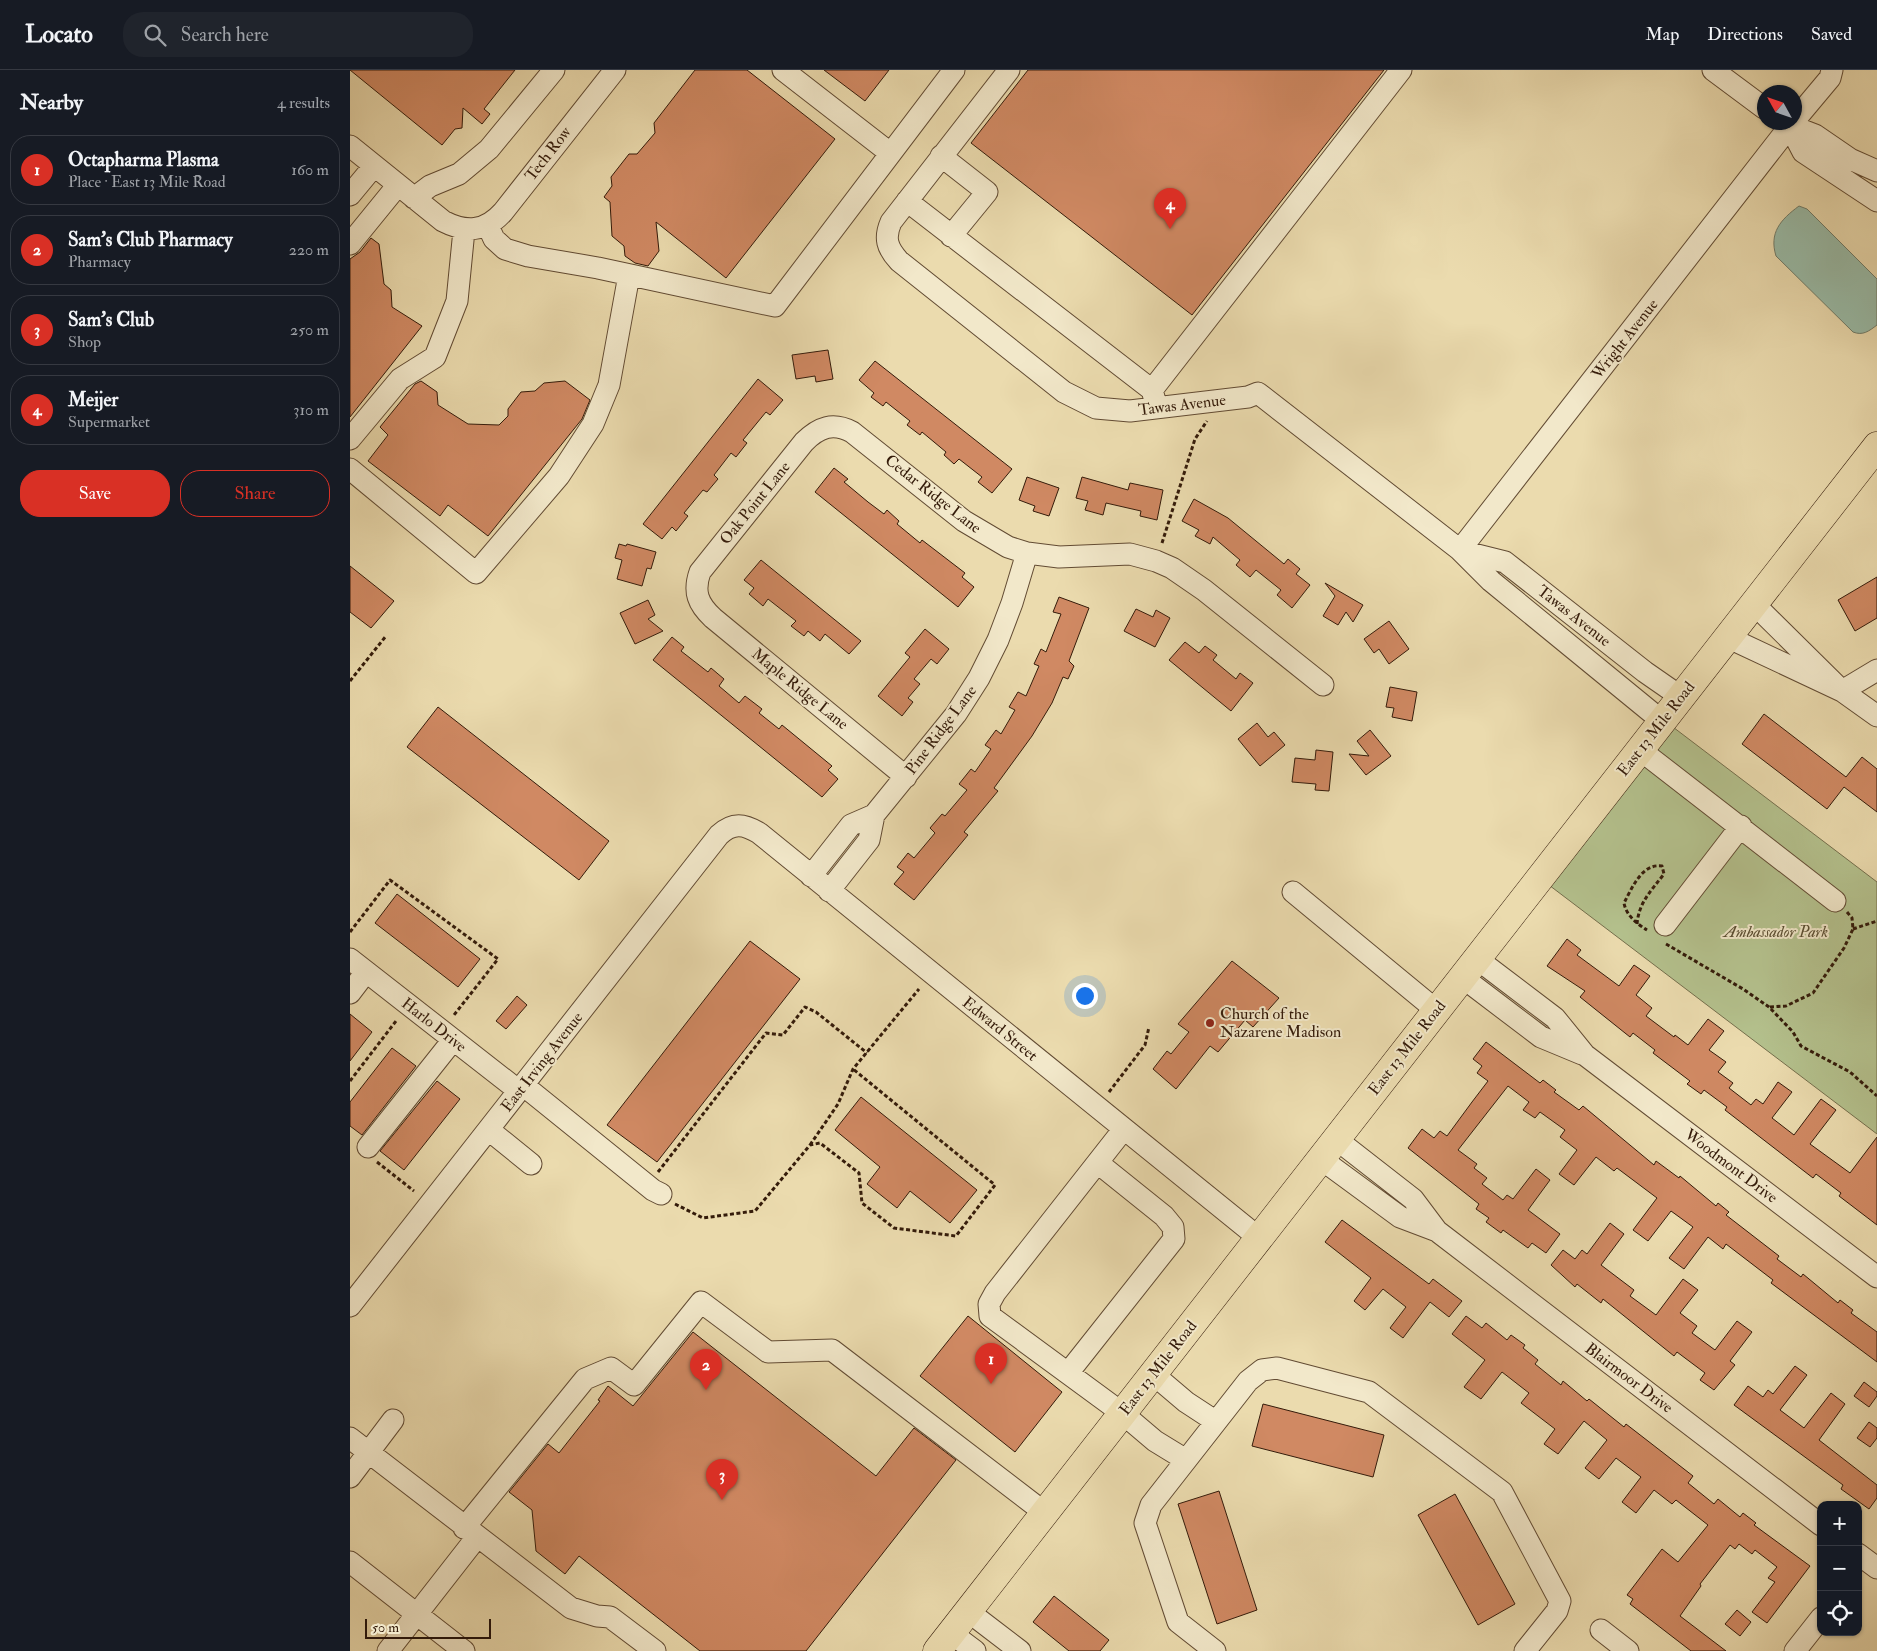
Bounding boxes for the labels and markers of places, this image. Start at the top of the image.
pin: 4 [1154,188,1186,229]
place label: Church of the Nazarene Madison [1220,1004,1341,1042]
marker: Church of the Nazarene Madison [1204,1017,1216,1029]
pin: 1 [975,1343,1007,1384]
pin: 2 [690,1349,722,1390]
pin: 3 [706,1459,738,1500]

